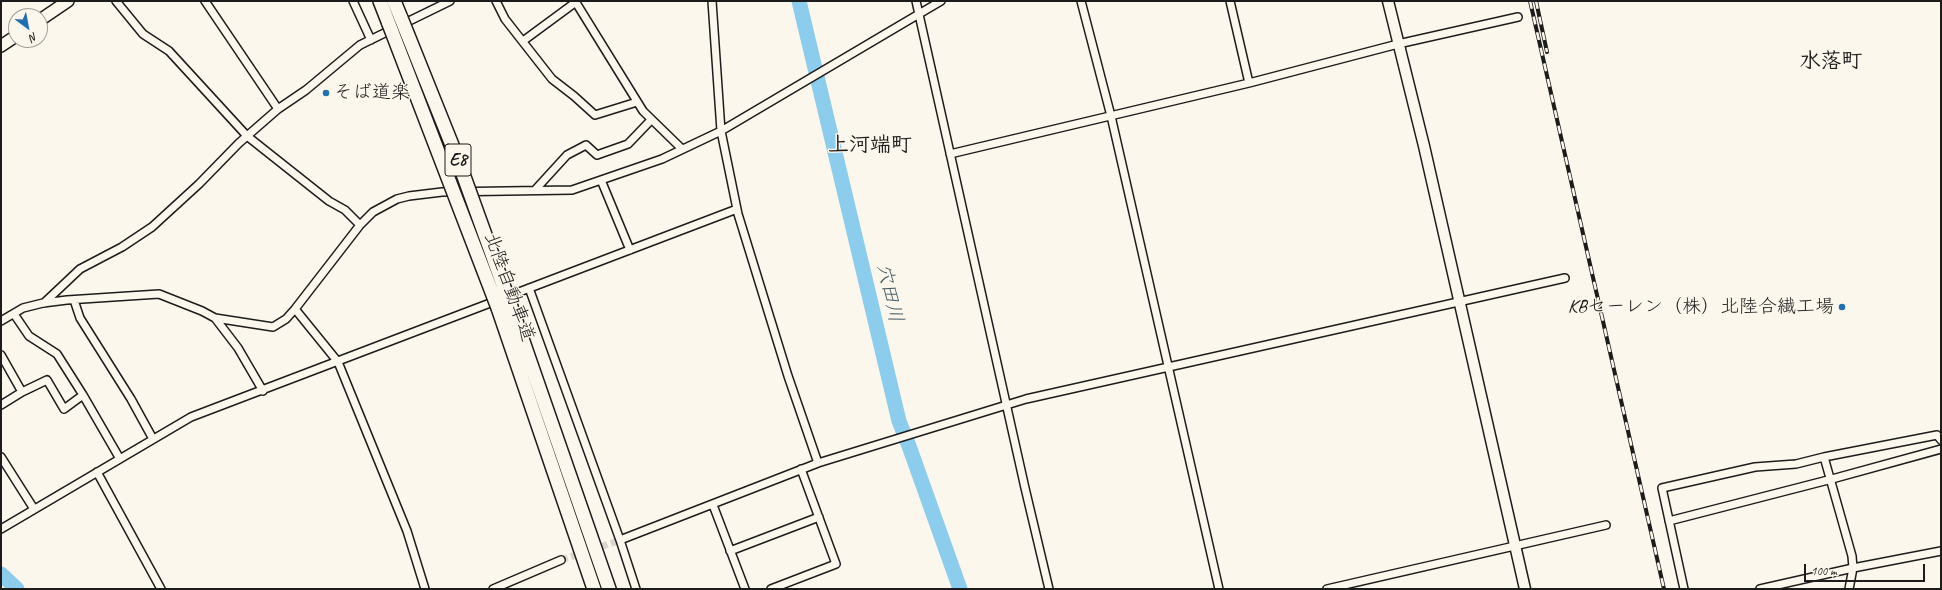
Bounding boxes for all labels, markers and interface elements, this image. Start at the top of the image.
north arrow [8,8,48,48]
text: N [27,30,40,45]
district label: 水落町 [1800,48,1862,74]
place label: そば道楽 [334,82,410,104]
marker: そば道楽 [321,88,331,98]
district label: 上河端町 [828,132,912,158]
road number: E8 [445,144,471,176]
street label: 北陸自動車道 [479,230,539,344]
water label: 穴田川 [871,261,907,325]
place label: KBセーレン（株）北陸合繊工場 [1568,296,1834,318]
marker: KBセーレン（株）北陸合繊工場 [1837,302,1847,312]
scale bar [1806,556,1927,582]
text: 100 m [1811,563,1837,579]

